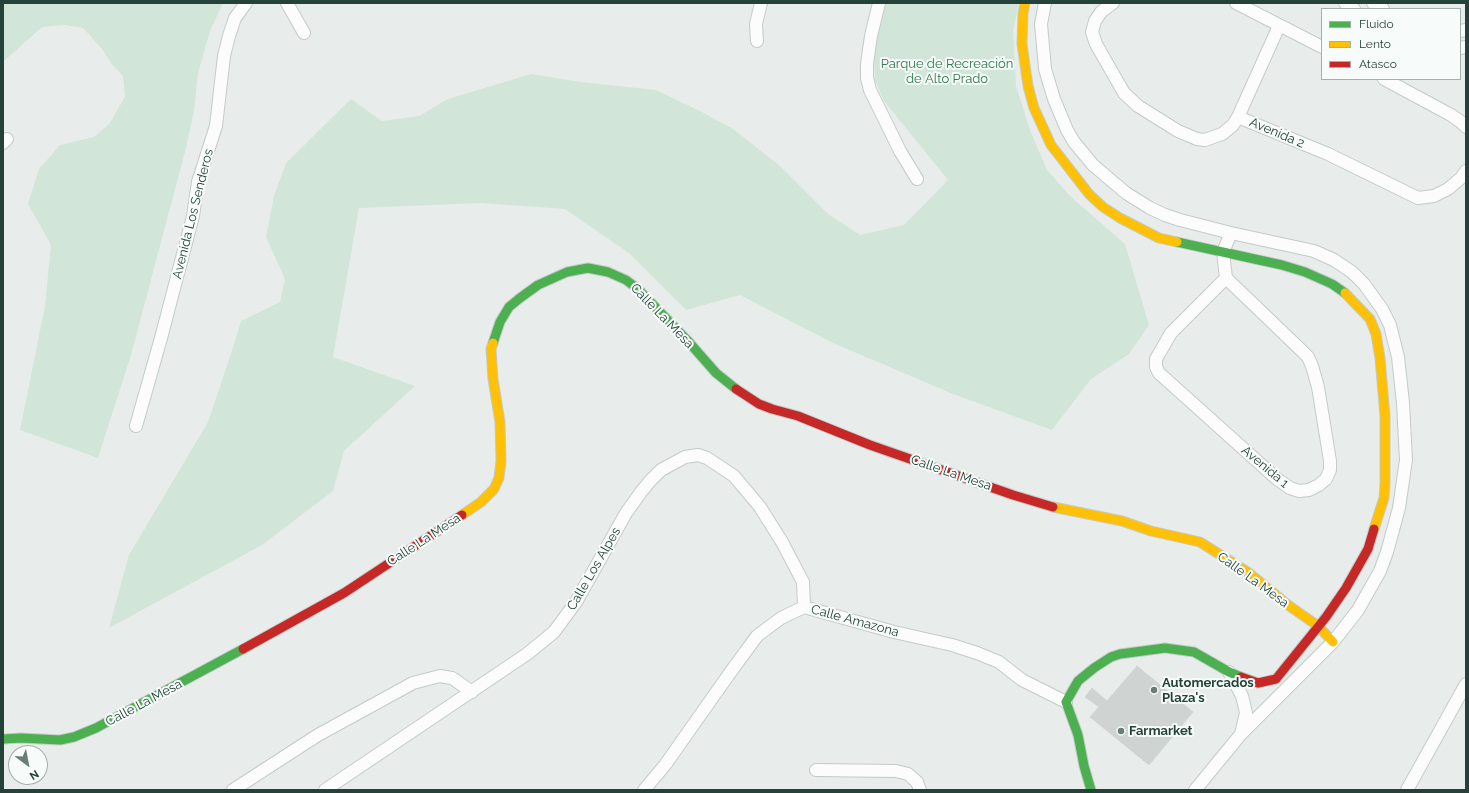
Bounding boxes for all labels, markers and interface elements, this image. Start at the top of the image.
legend [1321,8,1461,80]
text: Fluido [1359,17,1394,31]
text: Lento [1359,37,1391,51]
park label: Parque de Recreación de Alto Prado [881,56,1013,87]
text: Atasco [1359,57,1397,71]
street label: Avenida 2 [1247,114,1307,152]
street label: Avenida Los Senderos [169,147,217,281]
street label: Calle La Mesa [627,280,697,352]
street label: Avenida 1 [1238,443,1292,491]
street label: Calle La Mesa [909,452,993,494]
street label: Calle La Mesa [384,511,464,569]
street label: Calle Los Alpes [564,525,624,613]
street label: Calle La Mesa [1214,549,1292,611]
street label: Calle Amazona [809,602,901,640]
place label: Automercados Plaza's [1162,675,1254,706]
street label: Calle La Mesa [103,676,185,730]
marker: Automercados Plaza's [1149,685,1159,695]
place label: Farmarket [1129,723,1193,739]
marker: Farmarket [1116,726,1126,736]
north arrow [8,745,48,785]
text: N [27,767,41,782]

